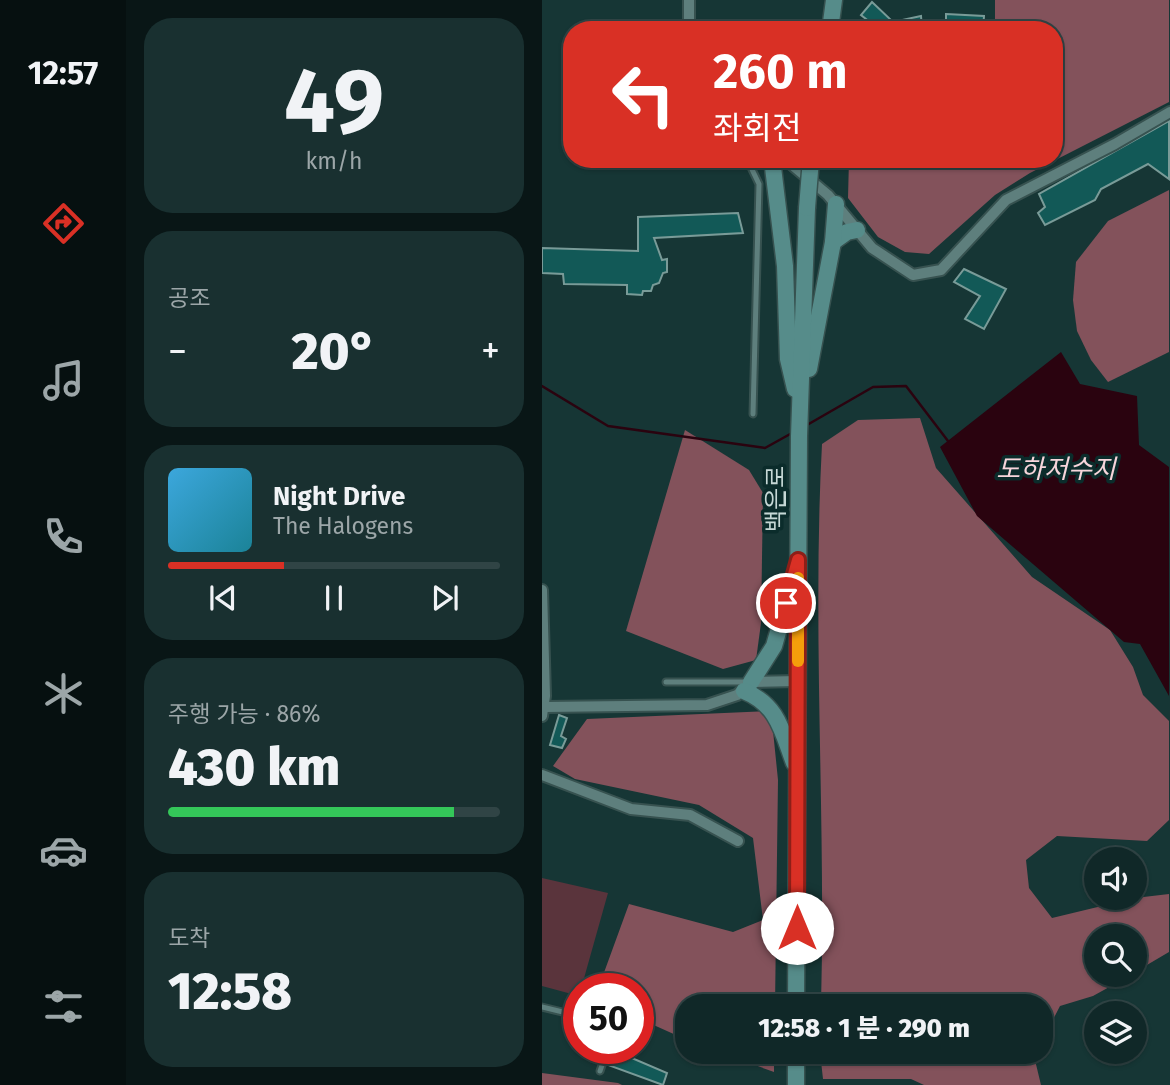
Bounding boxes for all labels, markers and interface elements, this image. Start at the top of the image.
text: 260 m [713,42,848,101]
text: 49 [284,47,384,156]
icon: left [598,49,689,140]
text: 12:57 [28,54,98,92]
text: 좌회전 [713,109,801,147]
text: km/h [306,147,362,175]
icon: directions [39,199,88,248]
text: 공조 [168,284,210,312]
text: 20° [291,320,377,383]
text: − [168,328,187,374]
text: + [481,328,500,374]
icon: music [39,356,88,405]
water label: 도하저수지 [996,454,1118,485]
street label: 백은로 [762,466,790,532]
text: Night Drive [273,481,405,512]
icon: phone [39,512,88,561]
text: The Halogens [273,512,413,540]
pin [756,573,816,633]
icon: previous [204,579,242,617]
icon: pause [315,579,353,617]
icon: next [426,579,464,617]
icon: arrive [767,584,805,622]
icon: climate [39,669,88,718]
text: 주행 가능 · 86% [168,700,320,728]
text: 430 km [168,736,340,799]
icon: car [39,826,88,875]
map controls [1084,847,1147,1064]
button: sound [1084,847,1147,910]
position arrow [760,891,834,965]
text: 도착 [168,924,210,952]
button: search [1084,924,1147,987]
text: 12:58 [168,960,292,1023]
speed limit sign: 50 [563,973,654,1064]
icon: filters [39,982,88,1031]
button: layers [1084,1001,1147,1064]
text: 12:58 · 1 분 · 290 m [758,1013,970,1044]

